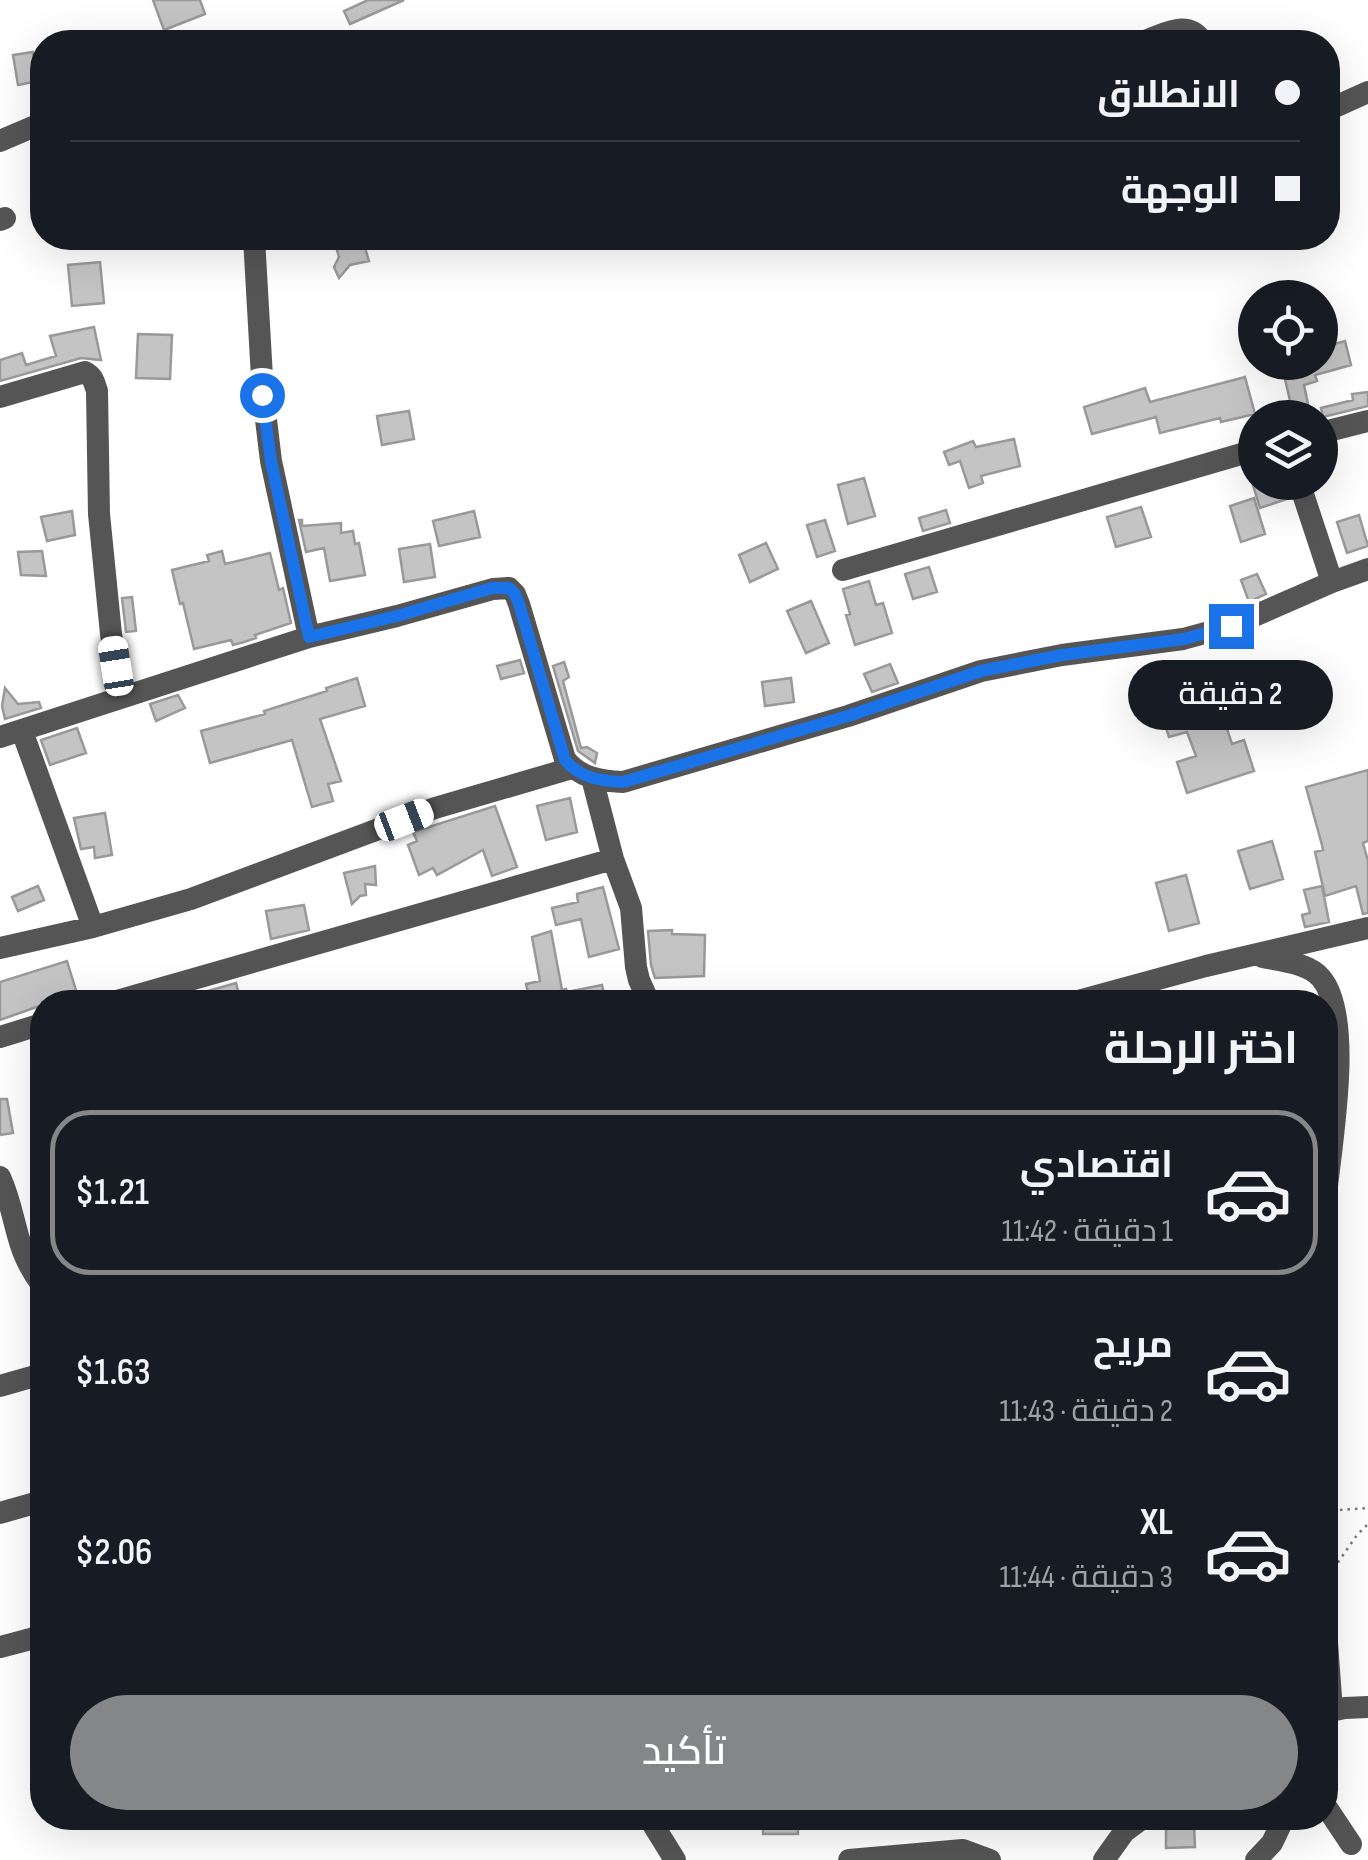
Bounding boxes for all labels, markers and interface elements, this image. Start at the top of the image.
text: الانطلاق [1097,73,1240,118]
text: الوجهة [1121,169,1240,214]
map controls [1238,280,1338,500]
button: locate [1238,280,1338,380]
route start [240,373,285,418]
button: layers [1238,400,1338,500]
route end [1209,604,1254,649]
car [96,634,136,698]
callout: 2 دقيقة [1128,661,1334,731]
text: 2 دقيقة [1179,675,1282,714]
car [371,795,437,845]
text: اختر الرحلة [1104,1022,1298,1077]
text: اقتصادي [1020,1143,1173,1188]
icon: car [1203,1148,1293,1238]
text: $1.21 [75,1170,149,1215]
text: 1 دقيقة · 11:42 [1002,1212,1173,1251]
text: مريح [1093,1323,1173,1368]
icon: car [1203,1328,1293,1418]
text: $1.63 [75,1350,151,1395]
text: 2 دقيقة · 11:43 [1000,1392,1173,1431]
text: XL [1140,1500,1173,1545]
icon: car [1203,1508,1293,1598]
text: $2.06 [75,1530,152,1575]
text: 3 دقيقة · 11:44 [999,1558,1173,1597]
button: تأكيد [70,1695,1298,1810]

